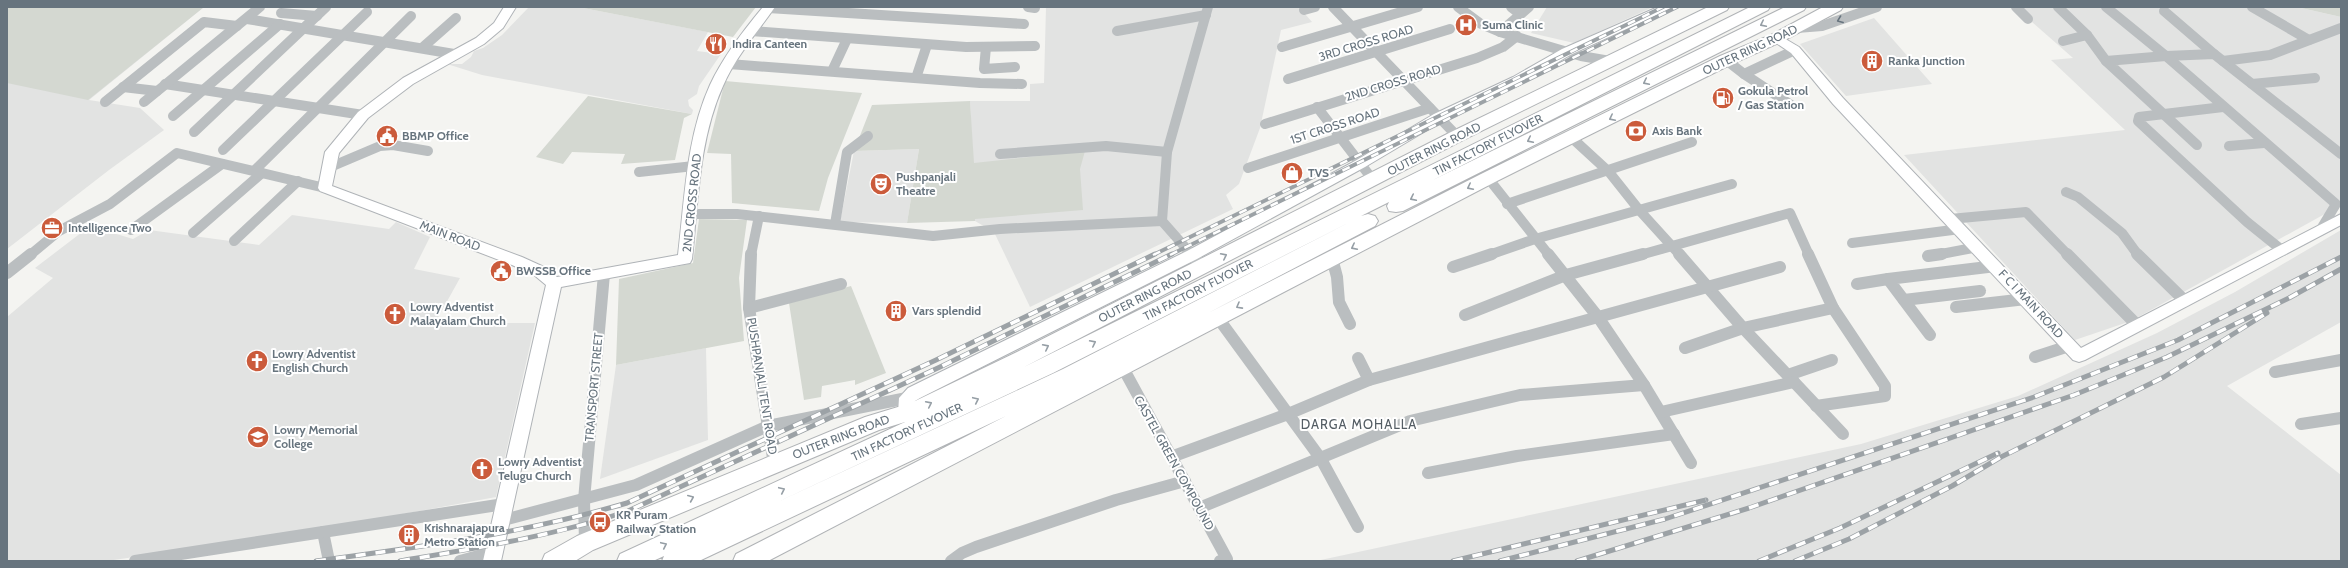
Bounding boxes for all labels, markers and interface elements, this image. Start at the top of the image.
hospital icon: Suma Clinic [1453,12,1479,38]
one-way arrow [1837,15,1844,23]
place label: Suma Clinic [1482,17,1543,32]
one-way arrow [1759,19,1767,27]
street label: 3RD CROSS ROAD [1317,21,1415,64]
street label: OUTER RING ROAD [1700,21,1800,78]
restaurant icon: Indira Canteen [703,31,729,57]
place label: Indira Canteen [732,36,807,51]
building icon: Ranka Junction [1859,48,1885,74]
place label: Ranka Junction [1888,53,1965,68]
street label: 2ND CROSS ROAD [1343,61,1443,104]
one-way arrow [1643,77,1651,85]
place label: Gokula Petrol / Gas Station [1737,83,1808,112]
fuel station icon: Gokula Petrol / Gas Station [1710,85,1736,111]
street label: 1ST CROSS ROAD [1288,104,1382,147]
street label: TIN FACTORY FLYOVER [1431,110,1546,179]
one-way arrow [1609,113,1616,121]
street label: OUTER RING ROAD [1385,118,1483,179]
bank icon: Axis Bank [1623,118,1649,144]
public building icon: BBMP Office [374,123,400,149]
place label: Axis Bank [1652,123,1702,138]
place label: BBMP Office [402,128,469,143]
one-way arrow [1527,135,1534,143]
street label: 2ND CROSS ROAD [679,153,704,253]
shop icon: TVS [1279,160,1305,186]
place label: TVS [1308,165,1329,180]
place label: Pushpanjali Theatre [896,169,956,198]
theatre icon: Pushpanjali Theatre [868,171,894,197]
one-way arrow [1467,183,1474,190]
one-way arrow [1410,193,1418,201]
office icon: Intelligence Two [39,215,65,241]
street label: MAIN ROAD [418,217,483,254]
place label: Intelligence Two [68,220,152,235]
one-way arrow [1351,242,1359,249]
one-way arrow [1220,254,1227,261]
street label: TIN FACTORY FLYOVER [1141,255,1256,324]
public building icon: BWSSB Office [488,258,514,284]
place label: BWSSB Office [516,263,591,278]
street label: OUTER RING ROAD [1096,265,1194,326]
street label: F C I MAIN ROAD [1996,266,2067,341]
building icon: Vars splendid [883,298,909,324]
place label: Lowry Adventist Malayalam Church [410,299,506,328]
church icon: Lowry Adventist Malayalam Church [382,301,408,327]
one-way arrow [1236,302,1243,309]
place label: Vars splendid [912,303,981,318]
street label: PUSHPANJALI TENT ROAD [744,316,781,456]
street label: TRANSPORT STREET [581,331,606,442]
one-way arrow [1089,340,1097,348]
one-way arrow [1042,344,1049,352]
place label: Lowry Adventist English Church [272,346,356,375]
church icon: Lowry Adventist English Church [244,348,270,374]
street label: CASTEL GREEN COMPOUND [1131,393,1218,533]
one-way arrow [972,397,980,405]
street label: TIN FACTORY FLYOVER [849,399,965,464]
one-way arrow [925,401,933,409]
street label: OUTER RING ROAD [790,411,892,462]
district label: DARGA MOHALLA [1301,416,1417,432]
place label: Lowry Memorial College [274,422,358,451]
school or university icon: Lowry Memorial College [245,424,271,450]
place label: Lowry Adventist Telugu Church [498,454,582,483]
church icon: Lowry Adventist Telugu Church [469,456,495,482]
one-way arrow [778,487,786,495]
one-way arrow [687,495,695,503]
place label: KR Puram Railway Station [616,507,696,536]
bus stop icon: KR Puram Railway Station [587,509,613,535]
place label: Krishnarajapura Metro Station [424,520,505,549]
building icon: Krishnarajapura Metro Station [396,522,422,548]
one-way arrow [660,542,668,550]

